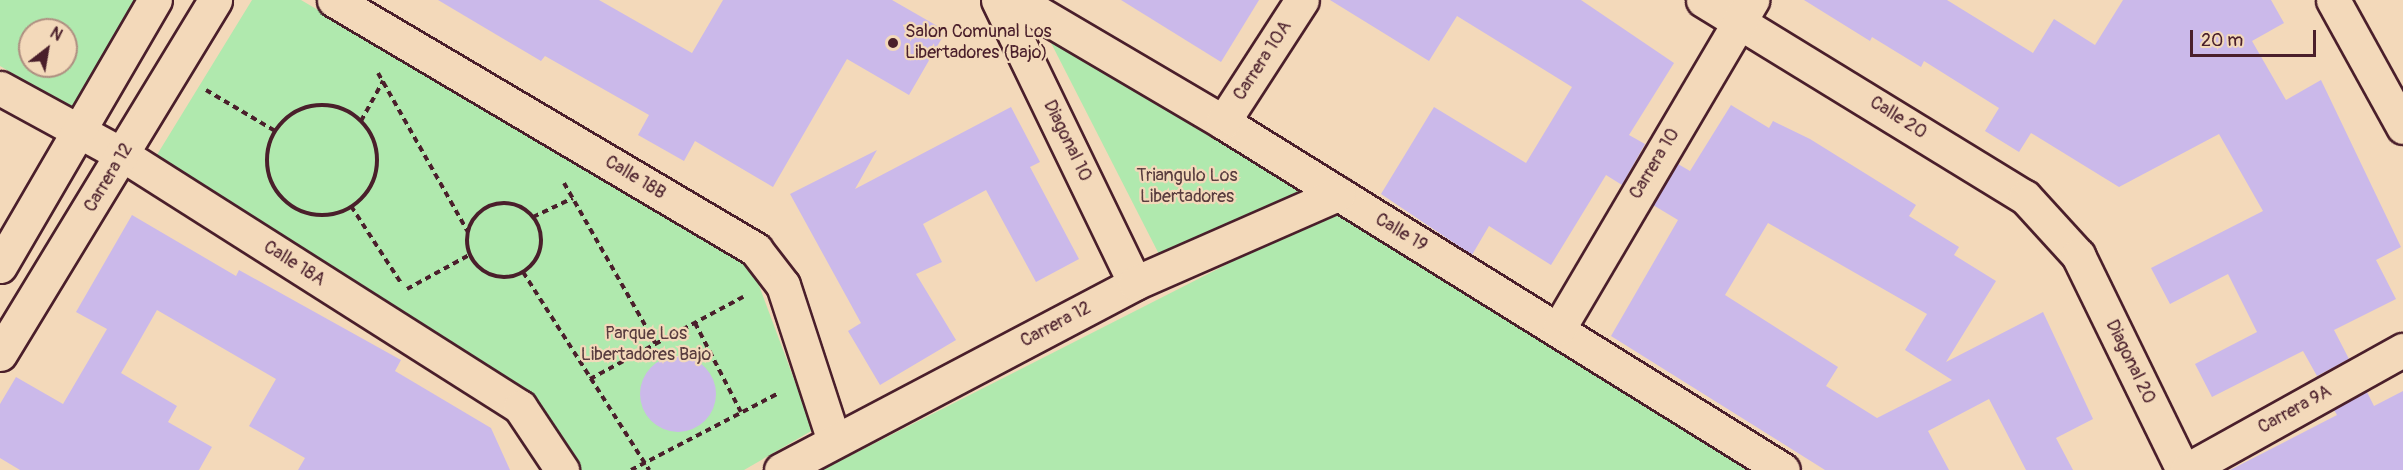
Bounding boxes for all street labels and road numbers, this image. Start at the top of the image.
street label: Carrera 10A [1229,17,1297,105]
street label: Calle 20 [1865,92,1931,144]
street label: Diagonal 10 [1038,97,1096,185]
street label: Carrera 10 [1625,125,1685,203]
street label: Carrera 12 [80,140,138,216]
street label: Calle 18B [601,151,669,205]
street label: Calle 19 [1371,209,1431,257]
street label: Calle 18A [259,237,329,291]
street label: Carrera 12 [1017,297,1095,353]
street label: Diagonal 20 [2100,317,2160,407]
street label: Carrera 9A [2255,381,2335,439]

